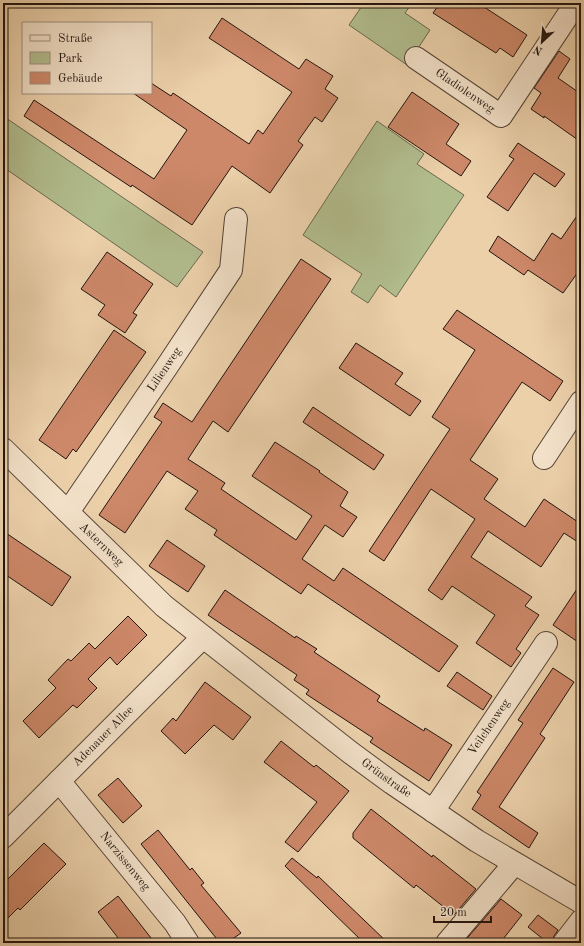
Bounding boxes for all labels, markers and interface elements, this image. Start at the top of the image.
legend [22,22,152,94]
north arrow [522,22,562,62]
text: Straße [58,33,93,45]
text: N [532,43,544,56]
text: Park [58,53,83,65]
street label: Gladiolenweg [433,67,497,116]
text: Gebäude [58,73,103,85]
street label: Lilienweg [146,345,184,394]
street label: Asternweg [77,521,126,569]
street label: Veilchenweg [466,697,513,757]
street label: Adenauer Allee [71,704,136,769]
street label: Grünstraße [359,756,414,800]
street label: Narzissenweg [97,830,152,894]
scale bar [434,898,491,924]
text: 20 m [440,907,467,919]

